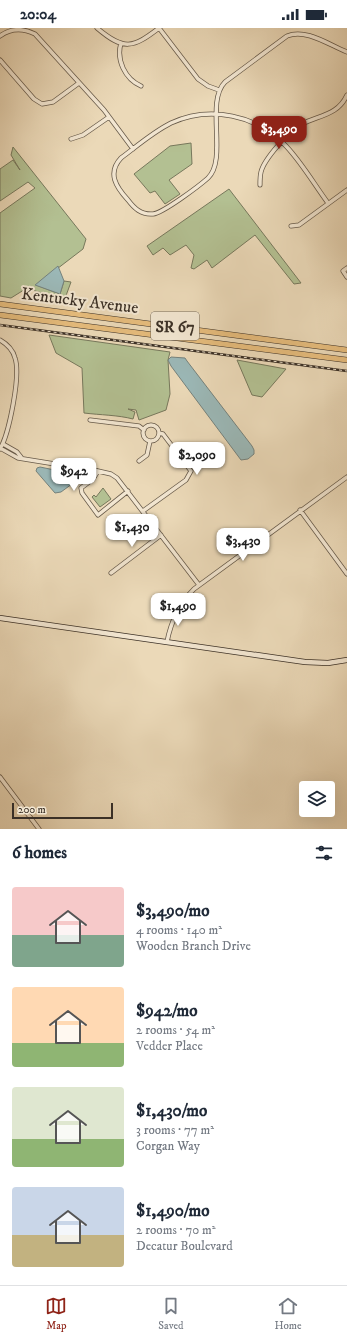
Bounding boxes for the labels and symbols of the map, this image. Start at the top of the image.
pin: $3,490 [246,116,312,150]
street label: Kentucky Avenue [20,283,140,319]
road number: SR 67 [151,312,199,340]
pin: $2,090 [164,442,230,476]
pin: $942 [50,458,98,492]
pin: $1,430 [99,514,165,548]
pin: $3,430 [210,528,276,562]
pin: $1,490 [145,593,211,627]
scale bar [12,801,113,820]

